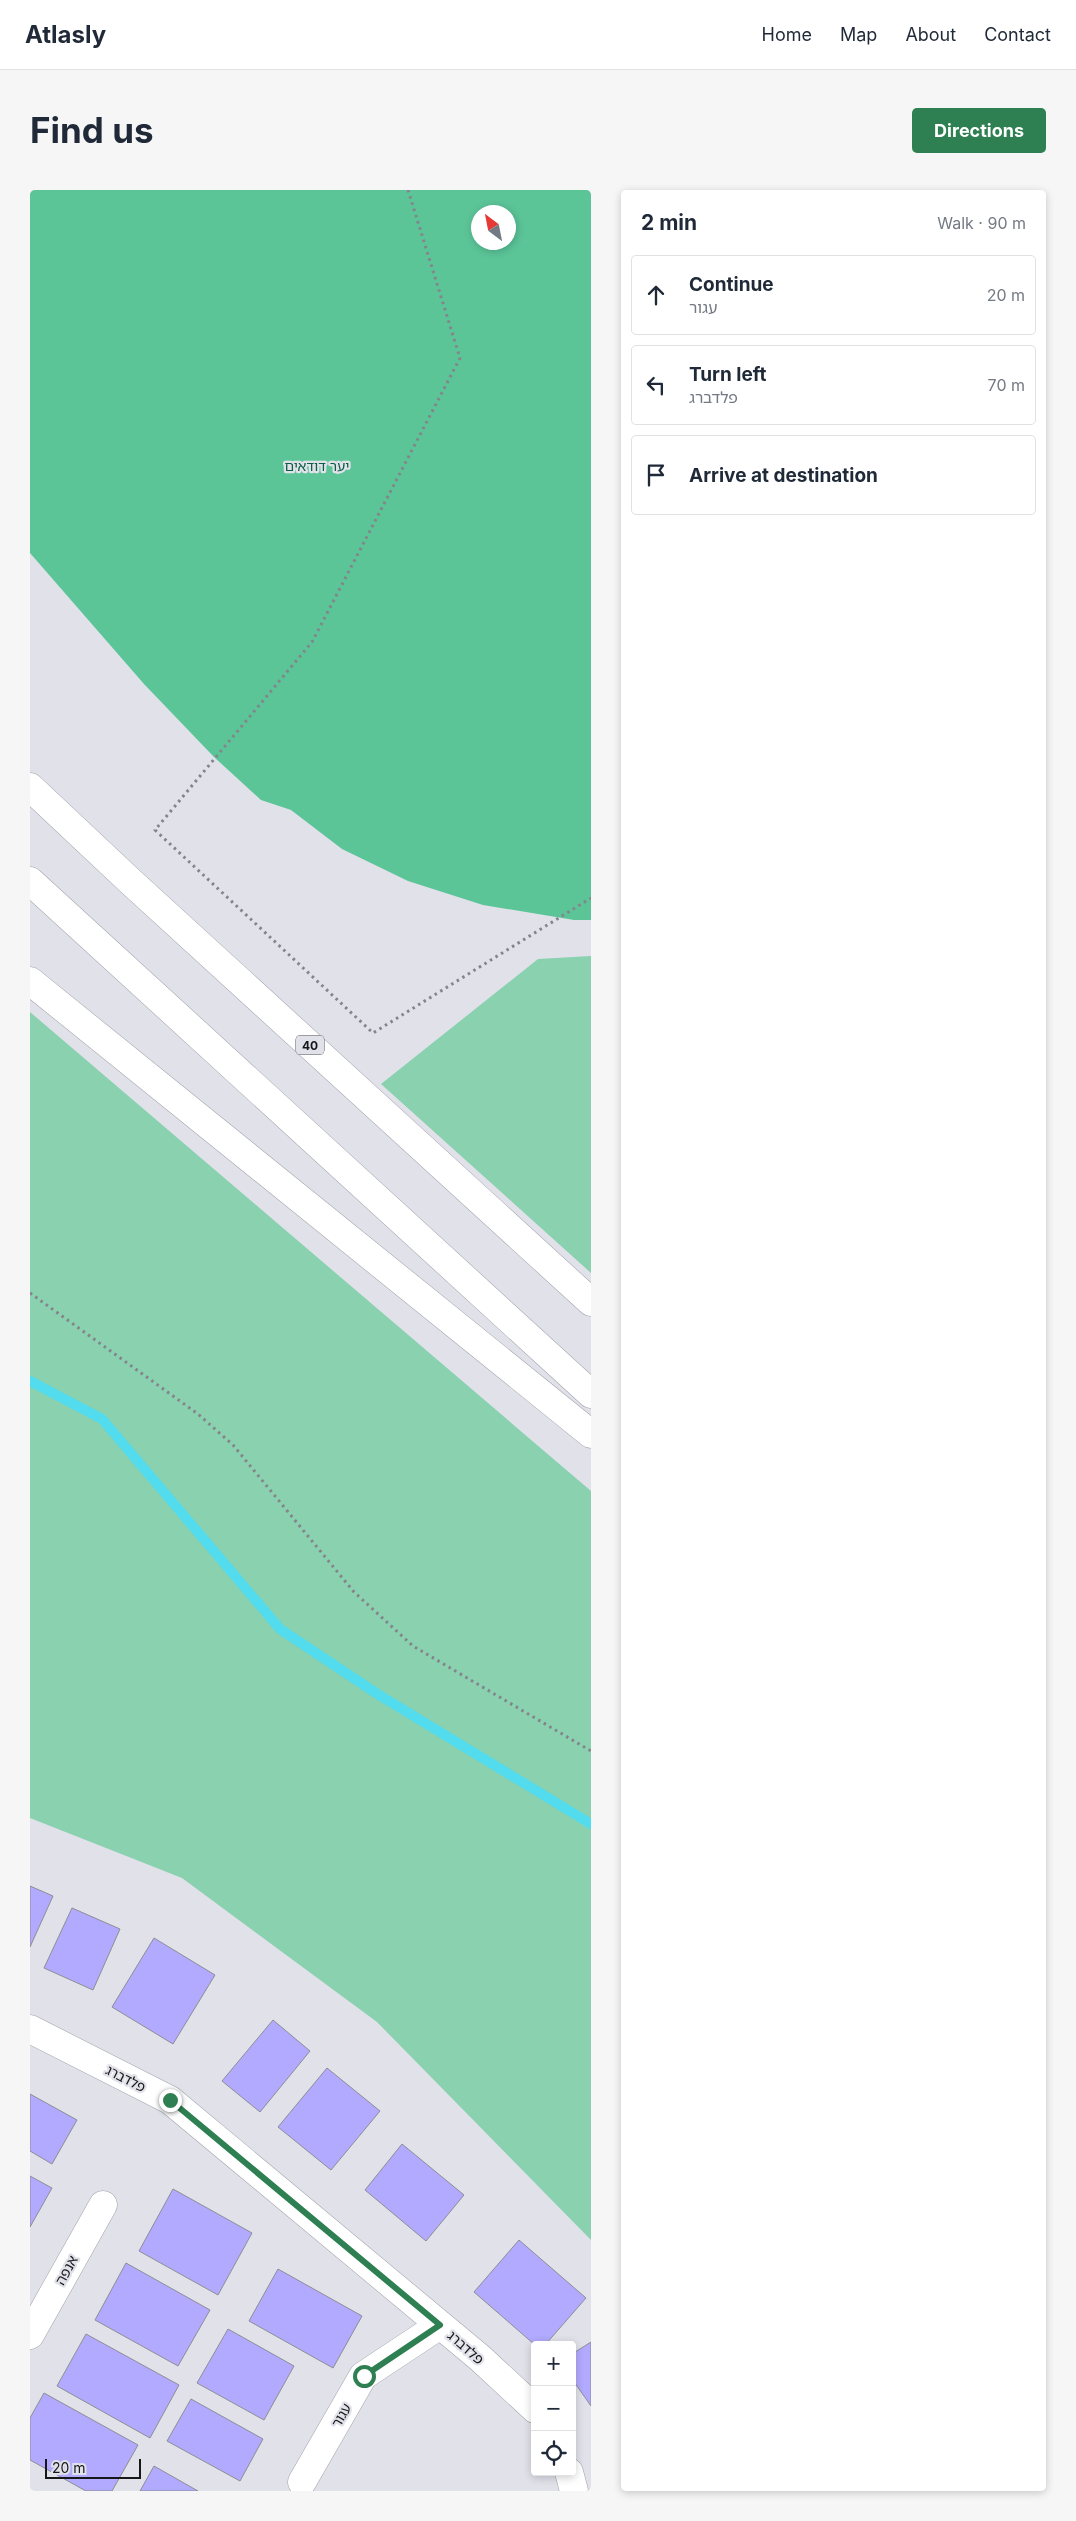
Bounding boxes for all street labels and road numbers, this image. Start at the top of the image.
road number: 40 [296,1036,324,1054]
street label: פלדברג [103,2061,149,2095]
street label: אנפה [51,2252,81,2288]
street label: פלדברג [444,2327,488,2367]
street label: עגור [327,2400,355,2430]

